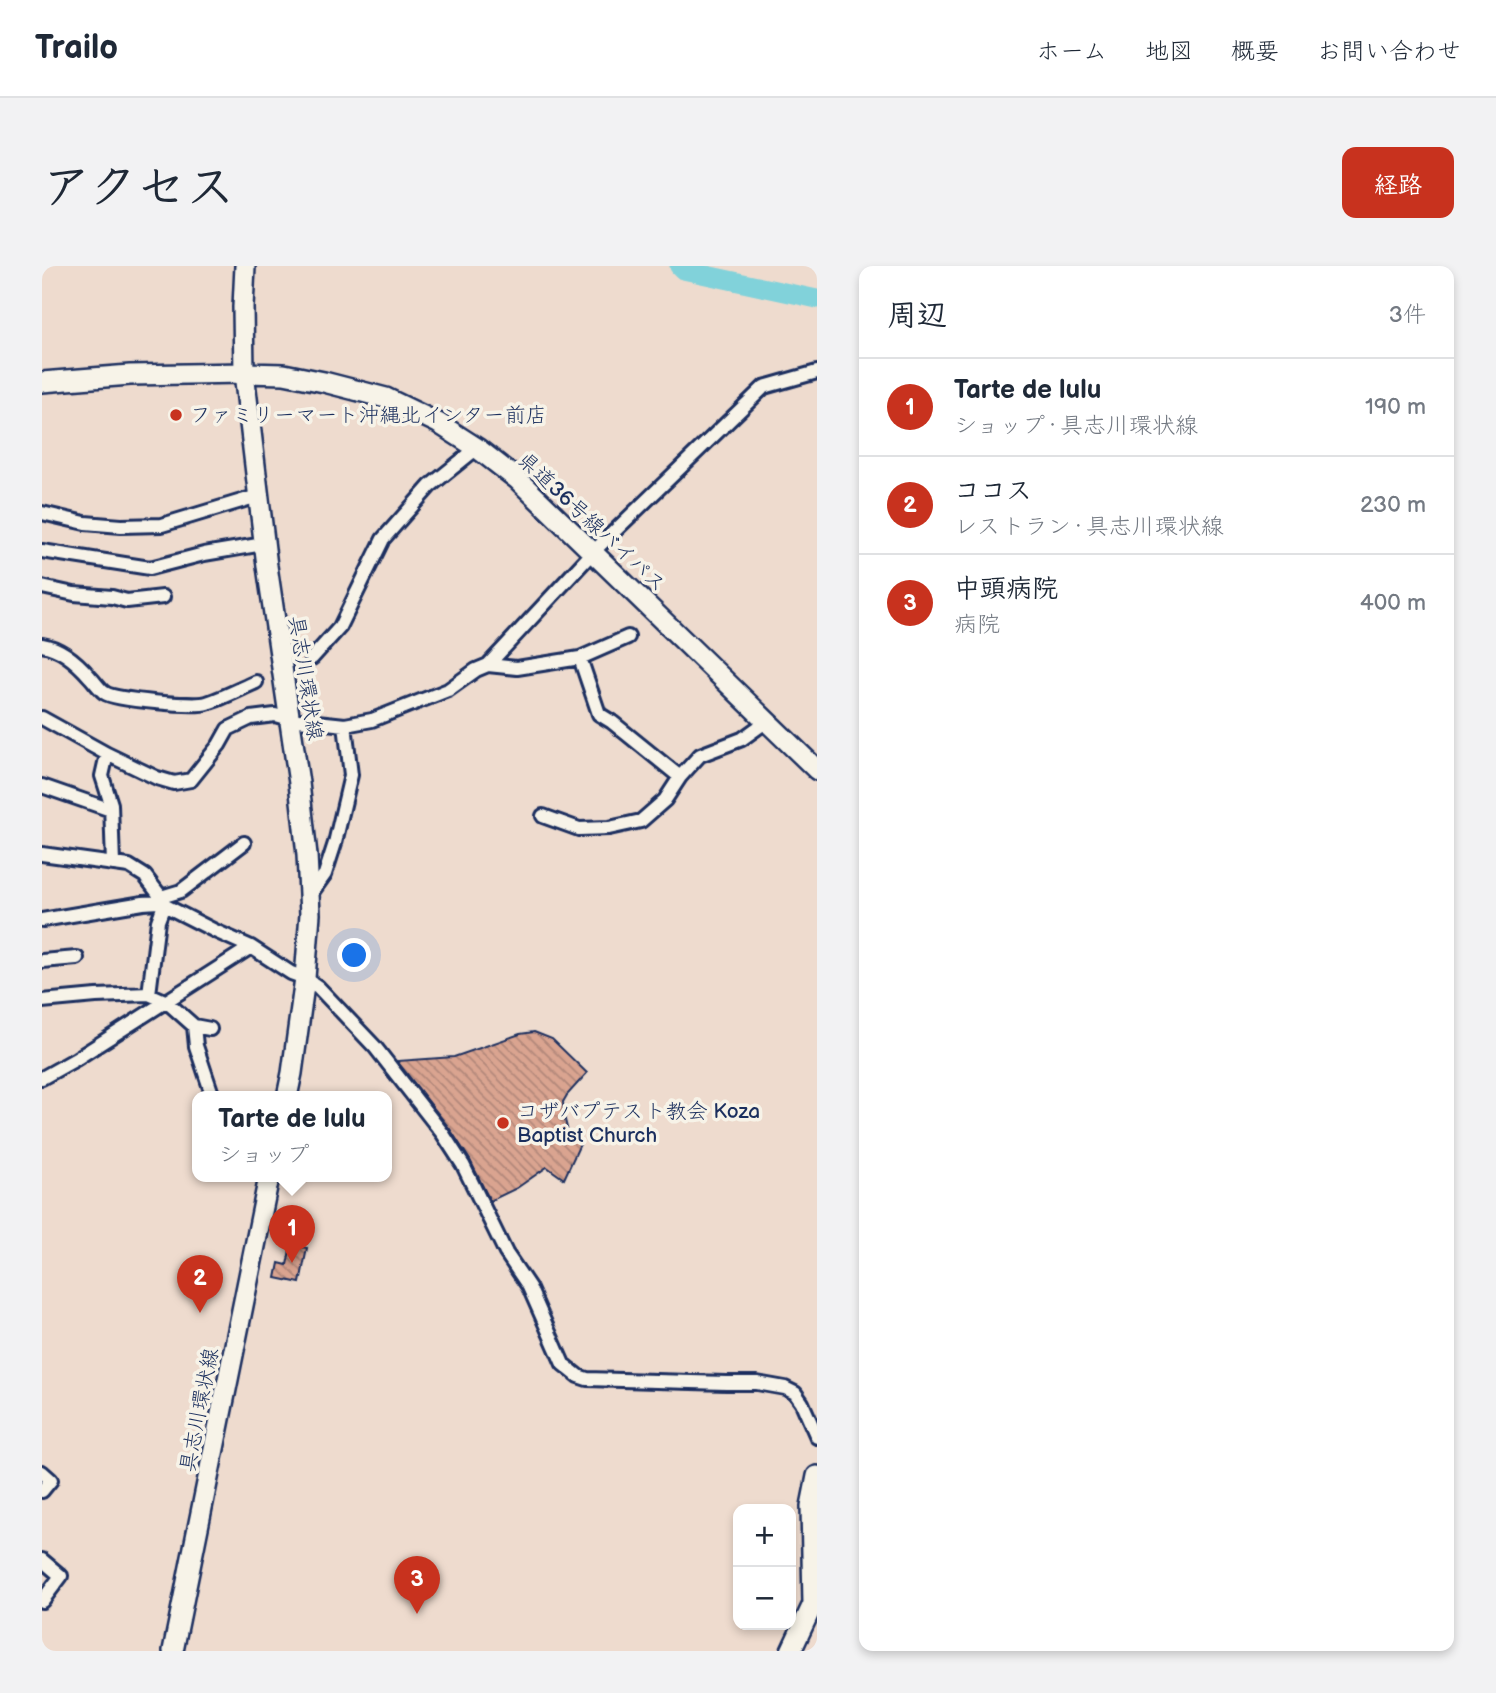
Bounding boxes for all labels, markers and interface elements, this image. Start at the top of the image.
text: Trailo [35,28,118,68]
text: ホーム [1036,37,1107,66]
text: 地図 [1145,37,1193,66]
text: 概要 [1231,37,1279,66]
text: お問い合わせ [1317,37,1461,66]
button: 経路 [1342,147,1454,218]
text: アクセス [42,159,235,218]
text: 周辺 [887,298,947,334]
text: 3件 [1389,301,1426,329]
text: Tarte de lulu [954,375,1101,406]
text: 1 [905,393,915,421]
text: 190 m [1365,393,1426,421]
place label: ファミリーマート沖縄北インター前店 [190,403,547,428]
marker: ファミリーマート沖縄北インター前店 [168,407,184,423]
text: ショップ · 具志川環状線 [954,412,1198,440]
street label: 県道36号線バイパス [512,447,671,597]
text: ココス [954,476,1032,507]
text: 2 [903,491,917,519]
text: 230 m [1360,491,1426,519]
text: レストラン · 具志川環状線 [954,513,1224,541]
text: 中頭病院 [954,574,1058,605]
text: 3 [903,589,917,617]
text: 400 m [1360,589,1426,617]
text: 病院 [954,611,1000,639]
street label: 具志川環状線 [283,614,328,742]
your location [337,938,371,972]
popup [192,1091,392,1182]
place label: コザバプテスト教会 Koza Baptist Church [517,1099,760,1148]
text: Tarte de lulu [218,1104,366,1135]
marker: コザバプテスト教会 Koza Baptist Church [495,1115,511,1131]
text: ショップ [218,1141,309,1169]
pin: 1 [269,1205,315,1263]
pin: 2 [177,1255,223,1313]
street label: 具志川環状線 [175,1346,224,1474]
map controls [733,1504,796,1630]
button: + [733,1504,796,1567]
pin: 3 [394,1556,440,1614]
button: − [733,1567,796,1630]

